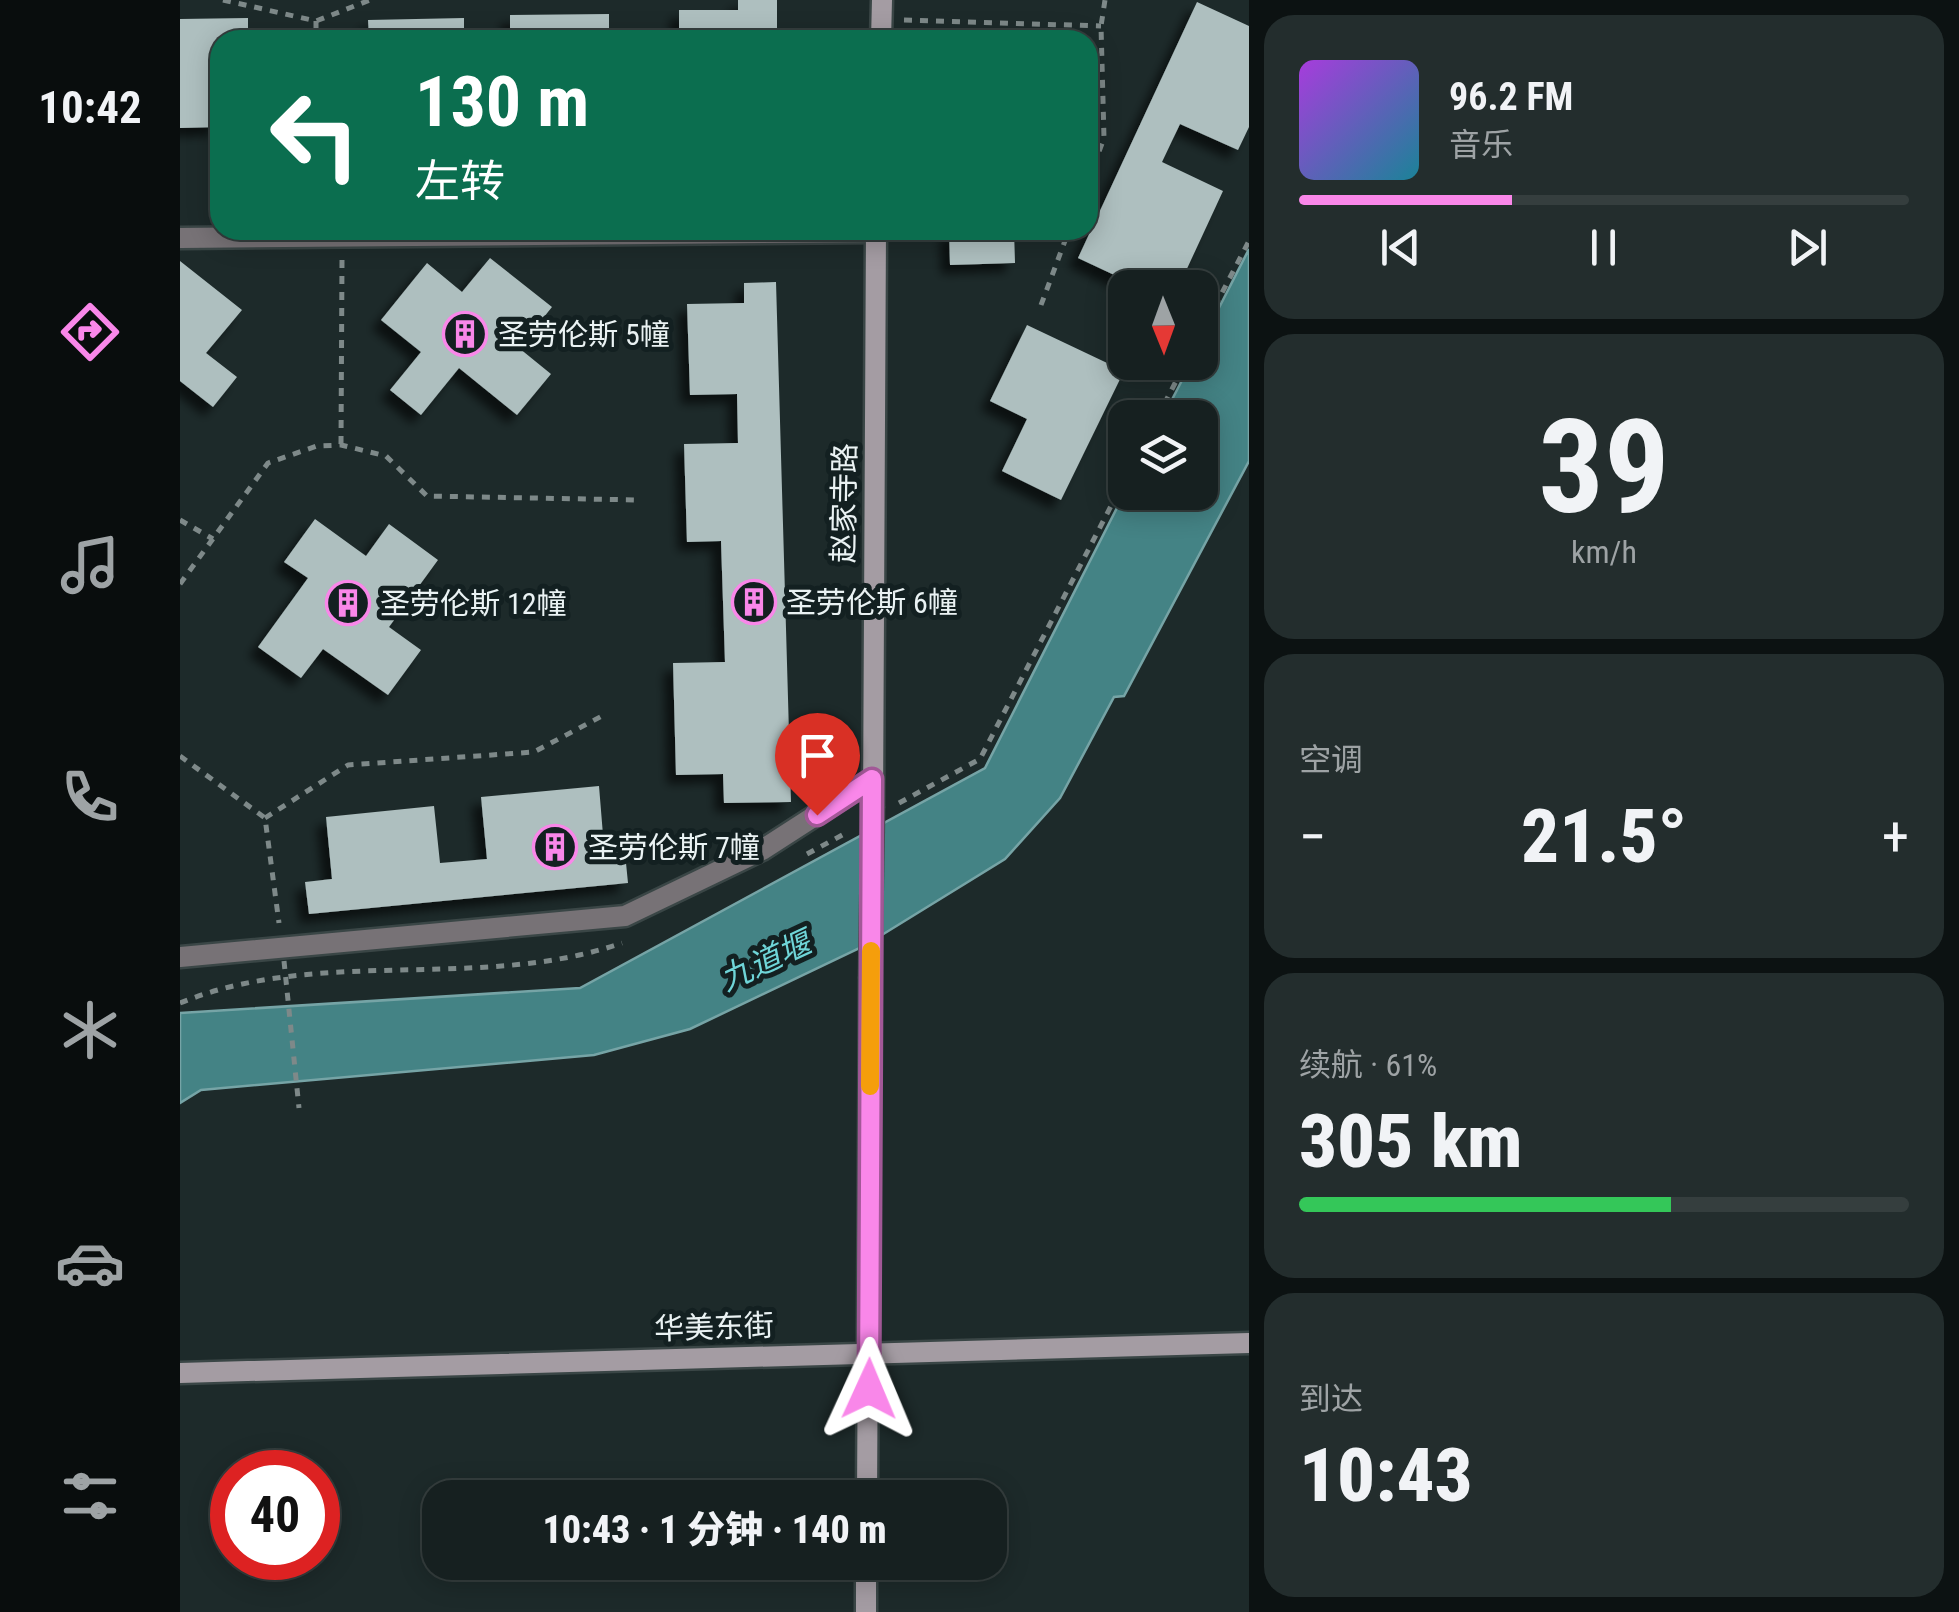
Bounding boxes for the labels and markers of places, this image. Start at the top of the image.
building icon: 圣劳伦斯 5幢 [442,311,488,357]
place label: 圣劳伦斯 5幢 [498,317,670,352]
building icon: 圣劳伦斯 6幢 [731,579,777,625]
building icon: 圣劳伦斯 12幢 [325,580,371,626]
place label: 圣劳伦斯 6幢 [786,585,958,620]
place label: 圣劳伦斯 12幢 [380,586,567,621]
pin [775,713,860,816]
building icon: 圣劳伦斯 7幢 [532,824,578,870]
place label: 圣劳伦斯 7幢 [588,830,760,865]

